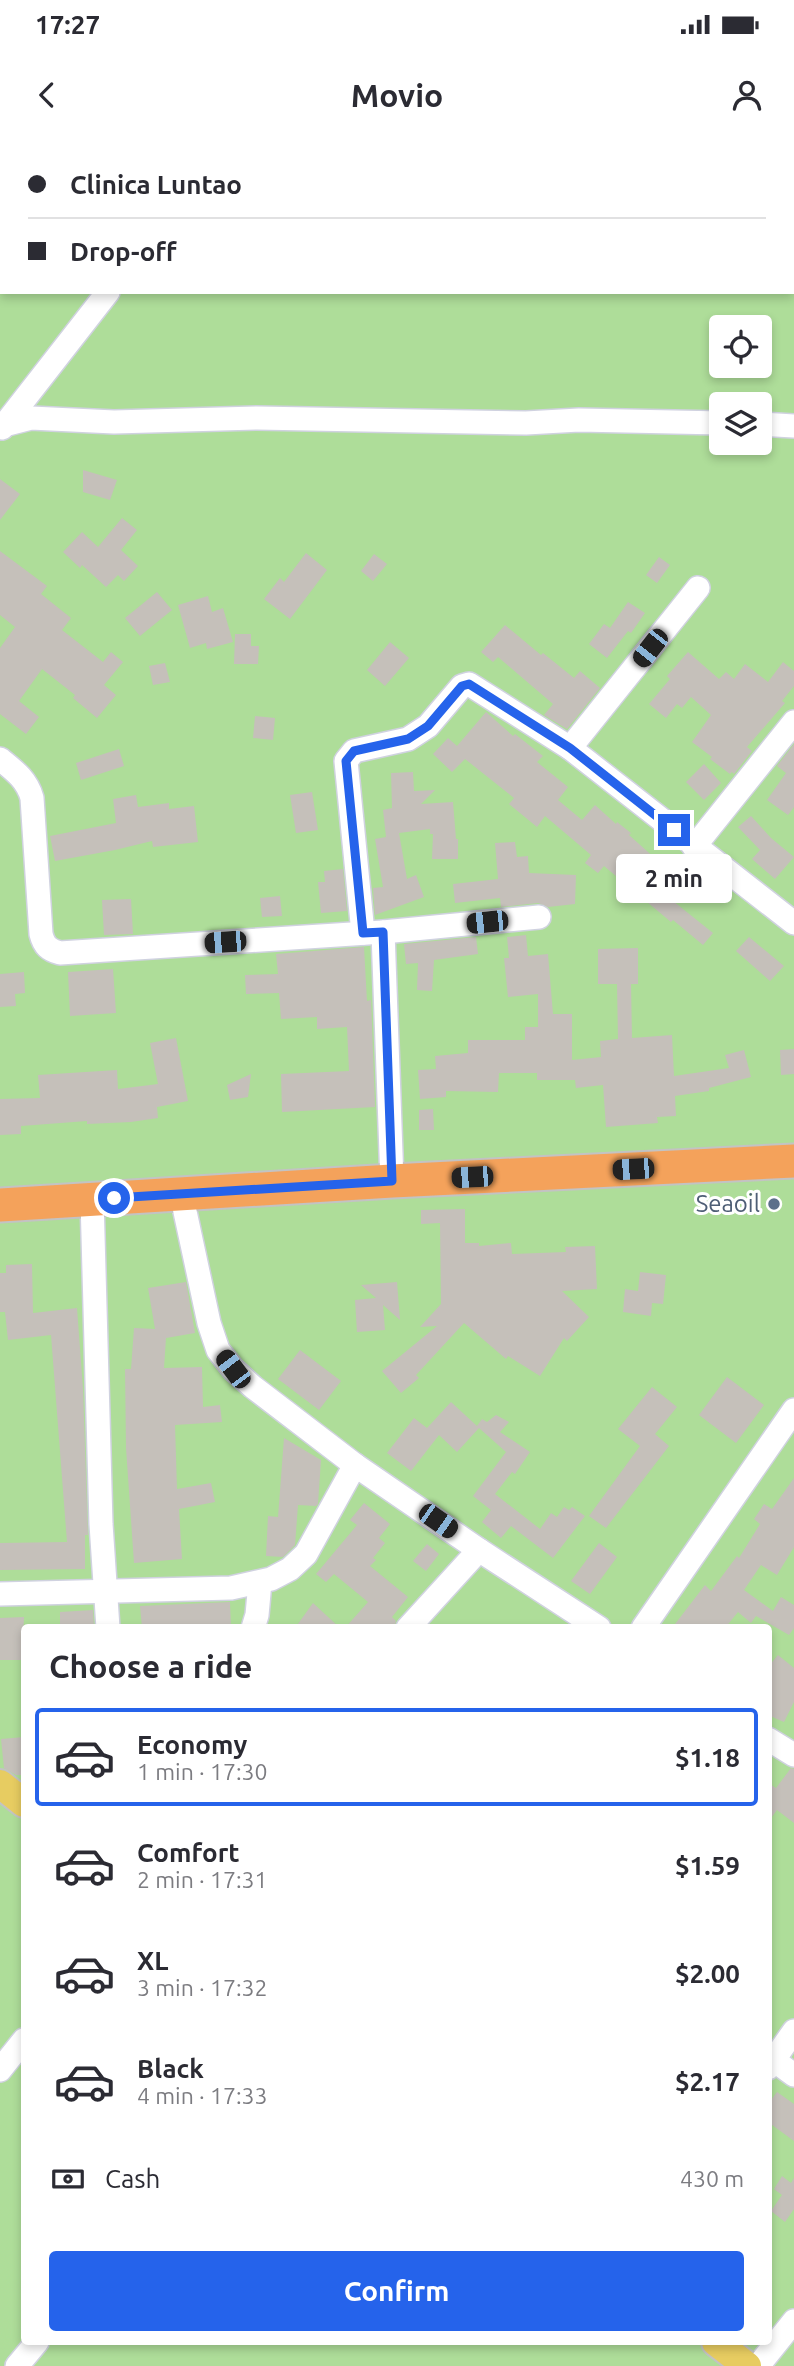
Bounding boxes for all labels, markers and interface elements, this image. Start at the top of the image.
text: 17:27 [35,10,100,39]
icon: back [28,76,66,114]
icon: person [728,76,766,114]
text: Movio [351,77,443,113]
text: Clinica Luntao [70,170,242,199]
text: Drop-off [70,237,177,266]
map controls [709,315,772,455]
button: locate [709,315,772,378]
button: layers [709,392,772,455]
car [629,625,672,671]
route end [658,814,690,846]
callout: 2 min [616,854,732,904]
text: 2 min [645,866,703,891]
car [466,909,509,935]
car [204,930,247,954]
car [612,1157,655,1181]
car [451,1165,494,1189]
route start [98,1182,130,1214]
place label: Seaoil [696,1190,760,1217]
marker: Seaoil [766,1196,782,1212]
car [212,1346,255,1392]
car [415,1500,462,1542]
text: Choose a ride [49,1648,252,1684]
icon: car [53,1726,116,1789]
text: Economy [137,1730,247,1759]
text: $1.18 [675,1743,740,1772]
text: 1 min · 17:30 [137,1759,268,1784]
icon: car [53,1834,116,1897]
text: Comfort [137,1838,240,1867]
text: $1.59 [675,1851,740,1880]
text: 2 min · 17:31 [137,1867,268,1892]
icon: car [53,1942,116,2005]
text: XL [137,1946,168,1975]
text: $2.00 [675,1959,740,1988]
text: 3 min · 17:32 [137,1975,268,2000]
icon: car [53,2050,116,2113]
text: Black [137,2054,204,2083]
text: $2.17 [675,2067,740,2096]
text: 4 min · 17:33 [137,2083,268,2108]
icon: cash [49,2160,87,2198]
text: Cash [105,2164,160,2193]
text: 430 m [680,2166,744,2191]
button: Confirm [49,2251,744,2331]

